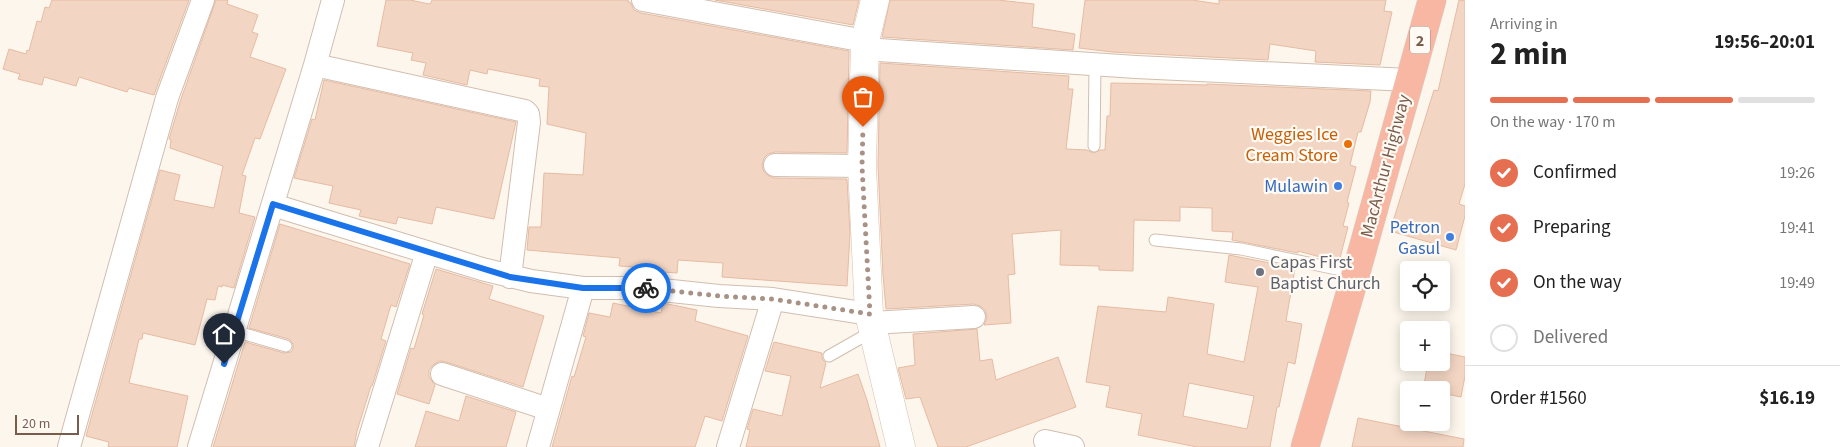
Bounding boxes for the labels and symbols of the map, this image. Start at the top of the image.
road number: 2 [1410,26,1430,54]
pin [842,76,884,127]
street label: MacArthur Highway [1354,91,1417,240]
place label: Weggies Ice Cream Store [1246,122,1338,168]
marker: Weggies Ice Cream Store [1342,138,1354,150]
place label: Mulawin [1264,174,1328,199]
marker: Mulawin [1332,180,1344,192]
place label: Petron Gasul [1390,215,1440,261]
marker: Petron Gasul [1444,231,1456,243]
place label: Capas First Baptist Church [1270,250,1381,296]
courier [621,263,671,313]
marker: Capas First Baptist Church [1254,266,1266,278]
pin [203,313,245,364]
scale bar [15,412,79,435]

